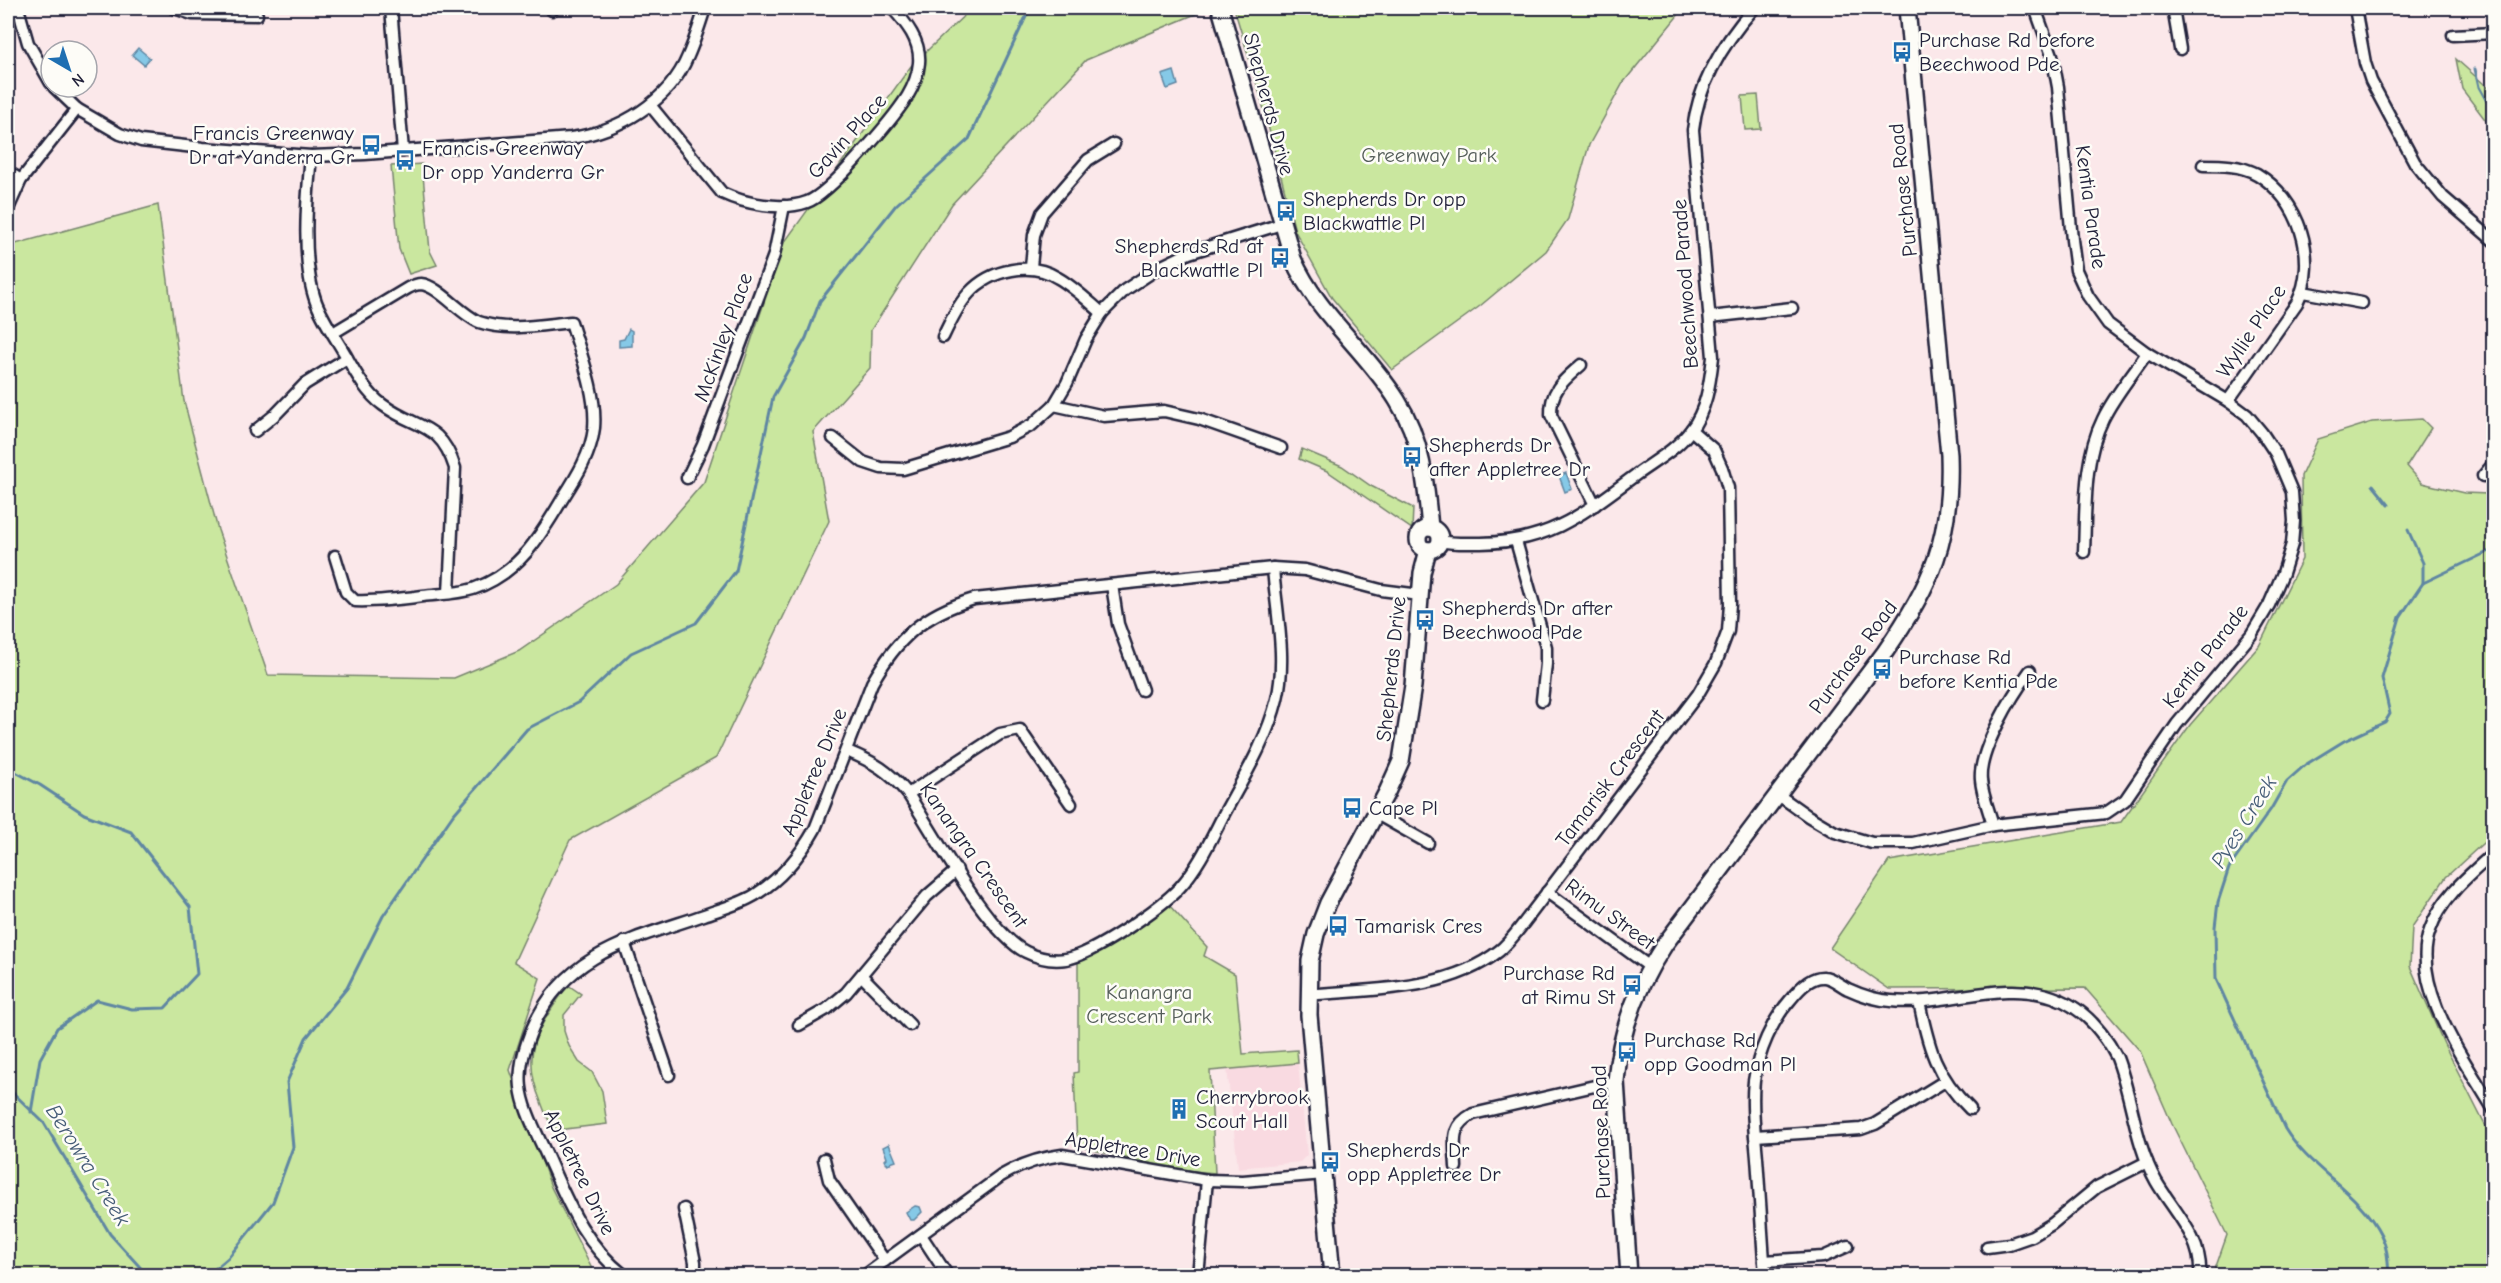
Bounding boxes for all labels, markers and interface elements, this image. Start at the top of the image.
place label: Purchase Rd before Beechwood Pde [1919,28,2095,76]
street label: Shepherds Drive [1239,30,1299,178]
north arrow [39,39,99,99]
bus stop icon: Purchase Rd before Beechwood Pde [1890,40,1914,64]
text: N [68,70,88,90]
street label: Gavin Place [803,89,891,183]
place label: Francis Greenway Dr at Yanderra Gr [189,121,355,169]
street label: Purchase Road [1884,122,1922,258]
bus stop icon: Francis Greenway Dr at Yanderra Gr [359,133,383,157]
place label: Francis Greenway Dr opp Yanderra Gr [422,136,604,184]
park label: Greenway Park [1361,143,1497,167]
street label: Kentia Parade [2070,144,2112,270]
bus stop icon: Francis Greenway Dr opp Yanderra Gr [393,148,417,172]
place label: Shepherds Dr opp Blackwattle Pl [1303,187,1466,235]
street label: Beechwood Parade [1667,198,1703,370]
bus stop icon: Shepherds Dr opp Blackwattle Pl [1274,199,1298,223]
place label: Shepherds Rd at Blackwattle Pl [1115,234,1264,282]
bus stop icon: Shepherds Rd at Blackwattle Pl [1268,246,1292,270]
street label: McKinley Place [689,269,757,405]
street label: Wyllie Place [2211,280,2291,382]
place label: Shepherds Dr after Appletree Dr [1429,433,1591,481]
bus stop icon: Shepherds Dr after Appletree Dr [1400,445,1424,469]
street label: Shepherds Drive [1371,595,1411,743]
place label: Shepherds Dr after Beechwood Pde [1442,596,1613,644]
street label: Purchase Road [1804,596,1902,718]
street label: Kentia Parade [2157,599,2253,713]
bus stop icon: Shepherds Dr after Beechwood Pde [1413,608,1437,632]
place label: Purchase Rd before Kentia Pde [1899,645,2058,693]
bus stop icon: Purchase Rd before Kentia Pde [1870,657,1894,681]
street label: Appletree Drive [776,704,852,840]
street label: Tamarisk Crescent [1551,704,1670,851]
water label: Pyes Creek [2205,771,2283,873]
street label: Kanangra Crescent [915,778,1034,933]
bus stop icon: Cape Pl [1340,796,1364,820]
place label: Cape Pl [1369,796,1438,820]
street label: Rimu Street [1560,873,1660,955]
bus stop icon: Tamarisk Cres [1326,914,1350,938]
place label: Tamarisk Cres [1355,914,1482,938]
place label: Purchase Rd at Rimu St [1503,961,1616,1009]
bus stop icon: Purchase Rd at Rimu St [1620,973,1644,997]
park label: Kanangra Crescent Park [1086,980,1212,1028]
place label: Purchase Rd opp Goodman Pl [1644,1028,1796,1076]
bus stop icon: Purchase Rd opp Goodman Pl [1615,1040,1639,1064]
street label: Purchase Road [1587,1065,1615,1199]
place label: Cherrybrook Scout Hall [1196,1085,1308,1133]
building icon: Cherrybrook Scout Hall [1167,1097,1191,1121]
water label: Berowra Creek [40,1099,136,1231]
street label: Appletree Drive [539,1105,621,1239]
street label: Appletree Drive [1064,1126,1202,1172]
place label: Shepherds Dr opp Appletree Dr [1347,1138,1501,1186]
bus stop icon: Shepherds Dr opp Appletree Dr [1318,1150,1342,1174]

